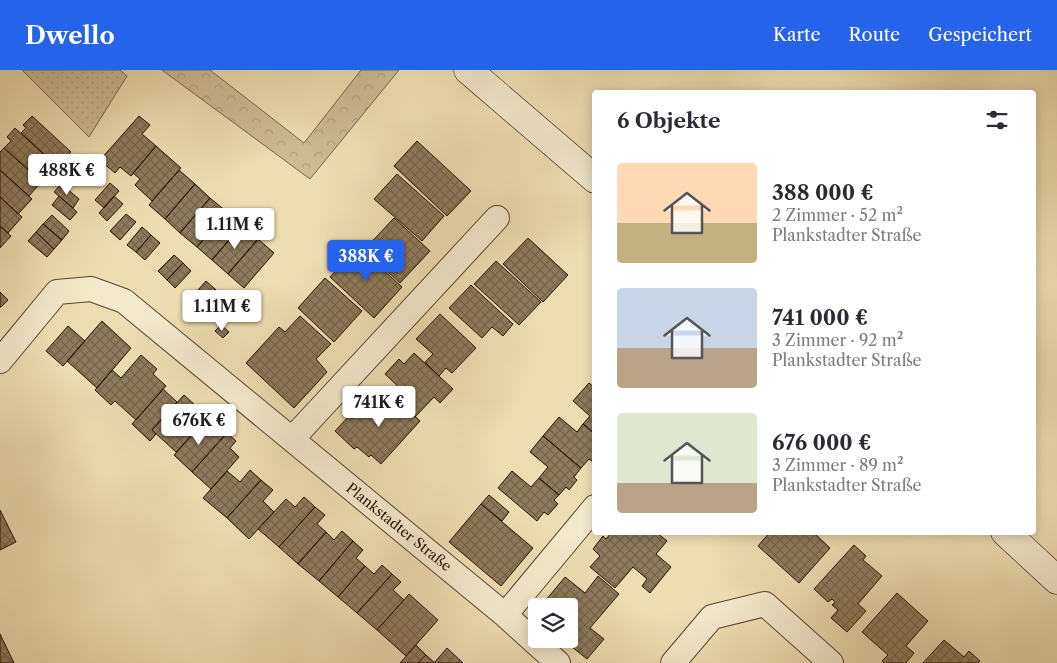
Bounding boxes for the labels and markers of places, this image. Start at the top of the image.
pin: 488K € [26,154,108,196]
pin: 1.11M € [189,208,281,250]
pin: 388K € [325,240,407,282]
pin: 1.11M € [176,290,268,332]
pin: 741K € [338,386,420,428]
pin: 676K € [158,404,240,446]

